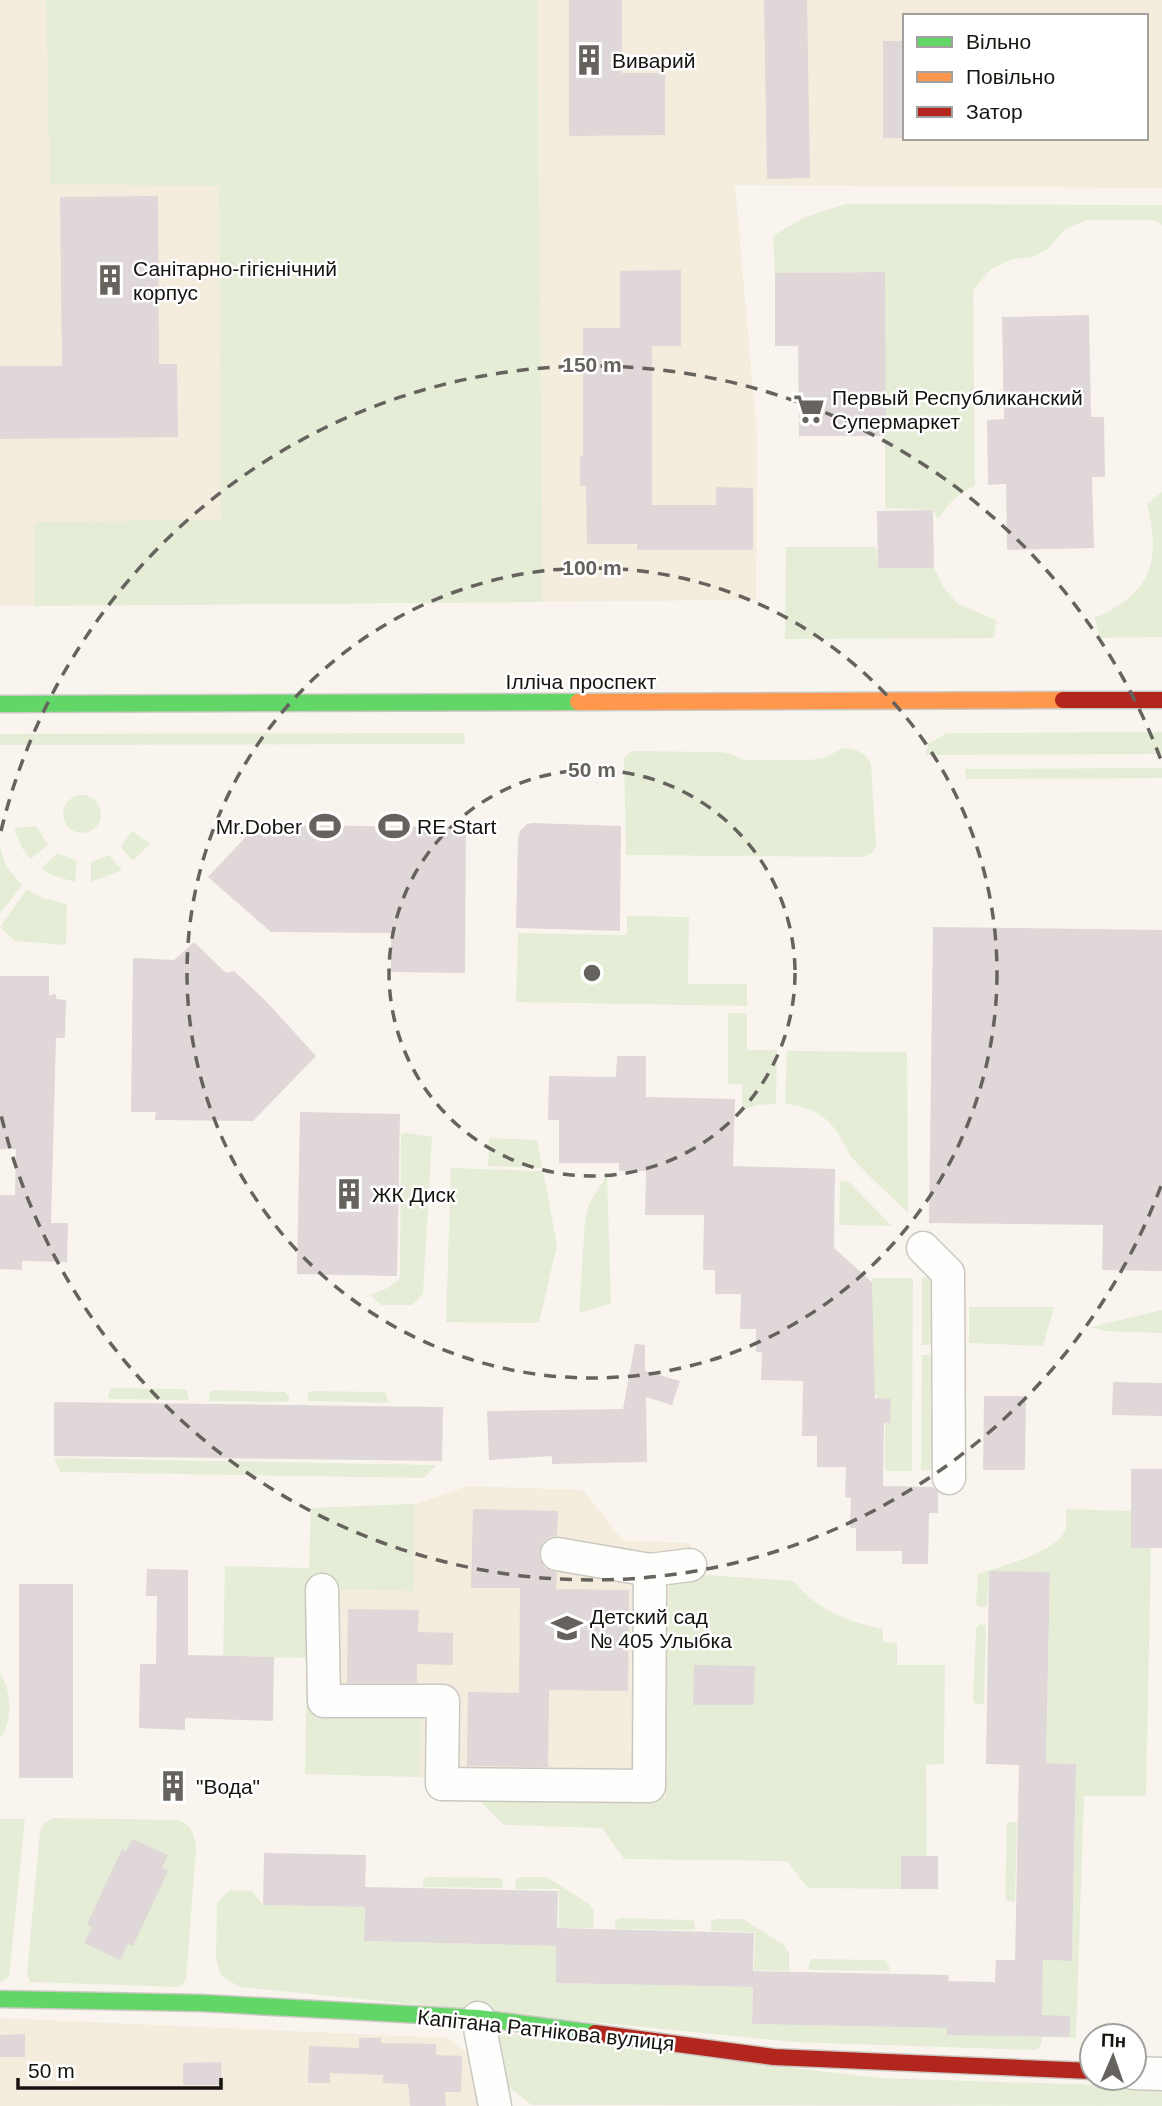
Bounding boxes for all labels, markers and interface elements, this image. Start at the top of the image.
legend [903,14,1148,140]
text: Вільно [966,30,1031,53]
building icon: Виварий [572,43,606,77]
place label: Виварий [612,49,695,72]
text: Повільно [966,65,1055,88]
text: Затор [966,100,1023,123]
place label: Санітарно-гігієнічний корпус [133,257,337,304]
building icon: Санітарно-гігієнічний корпус [93,263,127,297]
text: 150 m [562,353,622,376]
place label: Первый Республиканский Супермаркет [832,386,1083,433]
supermarket icon: Первый Республиканский Супермаркет [792,392,826,426]
text: 100 m [562,556,622,579]
street label: Ілліча проспект [506,670,657,693]
text: 50 m [568,758,616,781]
sports icon: Mr.Dober [308,809,342,843]
sports icon: RE Start [377,809,411,843]
place label: Mr.Dober [216,815,302,838]
place label: RE Start [417,815,497,838]
centre of rings [580,961,604,985]
building icon: ЖК Диск [332,1177,366,1211]
place label: ЖК Диск [372,1183,456,1206]
place label: Детский сад № 405 Улыбка [590,1605,732,1652]
school or university icon: Детский сад № 405 Улыбка [550,1611,584,1645]
building icon: "Вода" [156,1769,190,1803]
place label: "Вода" [196,1775,260,1798]
street label: Капітана Ратнікова вулиця [416,2005,676,2055]
north arrow [1078,2022,1148,2092]
text: Пн [1101,2030,1127,2051]
scale bar [18,2046,220,2090]
text: 50 m [28,2059,75,2082]

